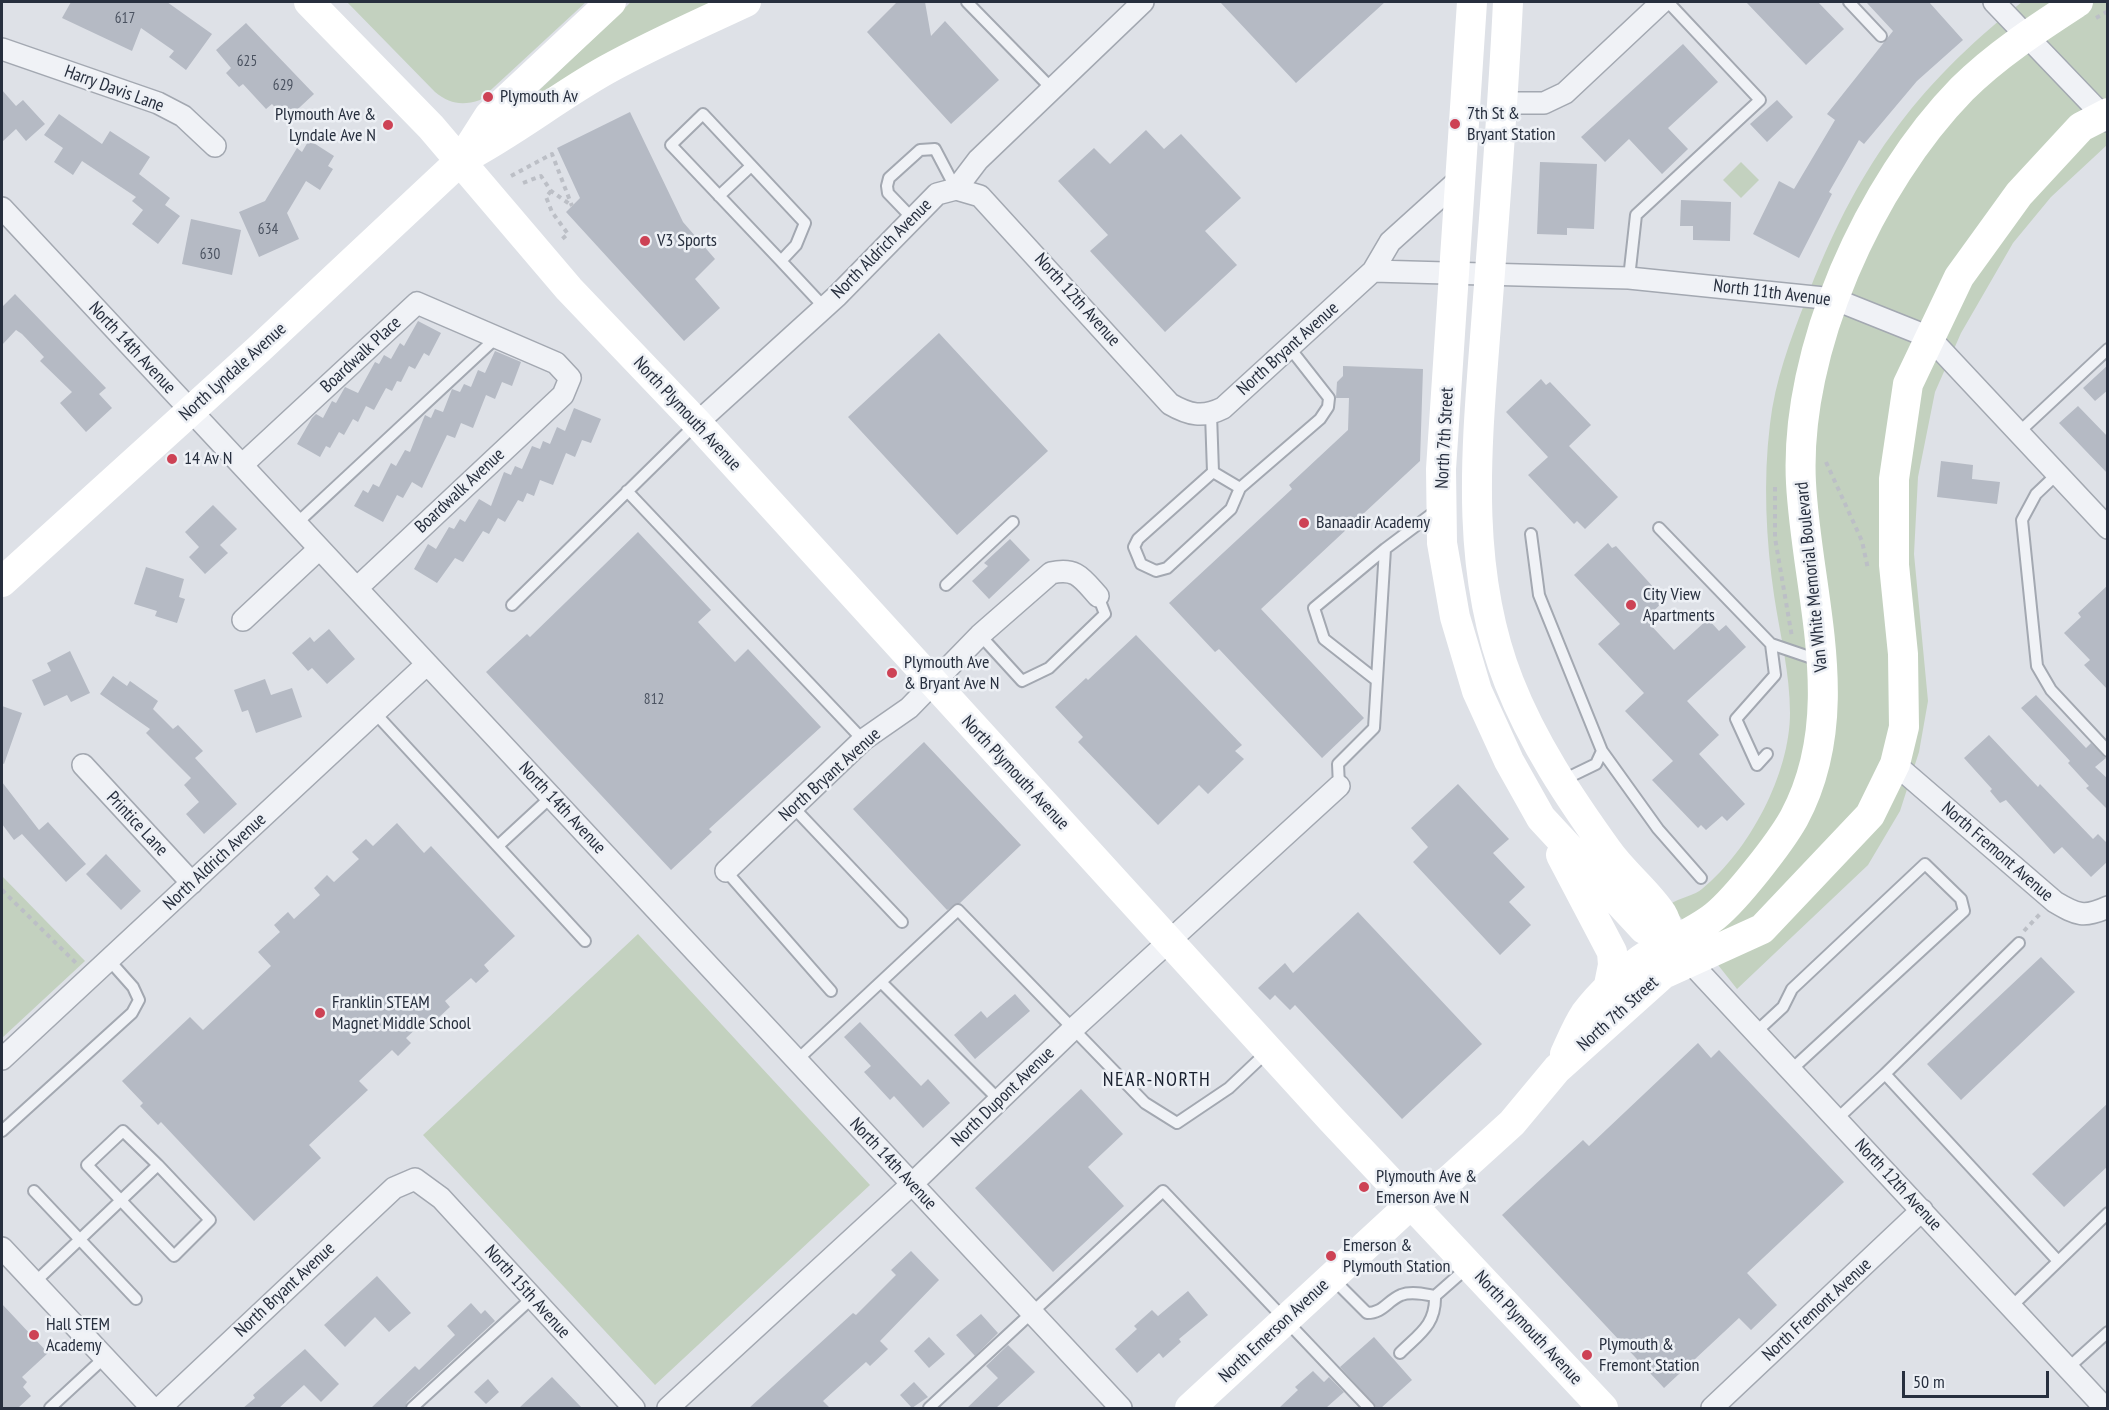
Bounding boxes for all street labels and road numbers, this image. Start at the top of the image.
street label: Harry Davis Lane [61,61,167,117]
street label: North Aldrich Avenue [828,195,936,303]
street label: North 12th Avenue [1030,249,1124,351]
street label: North 11th Avenue [1712,275,1832,311]
street label: North 14th Avenue [84,298,180,398]
street label: North Bryant Avenue [1233,298,1343,400]
street label: Boardwalk Place [316,312,406,398]
street label: North Lyndale Avenue [175,318,291,426]
street label: North Plymouth Avenue [629,352,745,476]
street label: North 7th Street [1432,387,1458,489]
street label: Boardwalk Avenue [411,444,509,538]
street label: Van White Memorial Boulevard [1791,481,1833,673]
street label: North Plymouth Avenue [957,711,1073,835]
street label: North Bryant Avenue [775,724,885,826]
street label: North 14th Avenue [514,758,610,858]
street label: Printice Lane [102,787,172,861]
street label: North Fremont Avenue [1937,798,2057,906]
street label: North Aldrich Avenue [159,809,271,915]
street label: North 7th Street [1573,972,1663,1056]
street label: North Dupont Avenue [947,1042,1059,1152]
street label: North 14th Avenue [845,1114,941,1214]
street label: North 12th Avenue [1850,1135,1946,1235]
street label: North Bryant Avenue [230,1238,340,1342]
street label: North 15th Avenue [480,1241,574,1343]
street label: North Fremont Avenue [1758,1254,1876,1366]
street label: North Plymouth Avenue [1470,1266,1586,1390]
street label: North Emerson Avenue [1215,1275,1333,1387]

